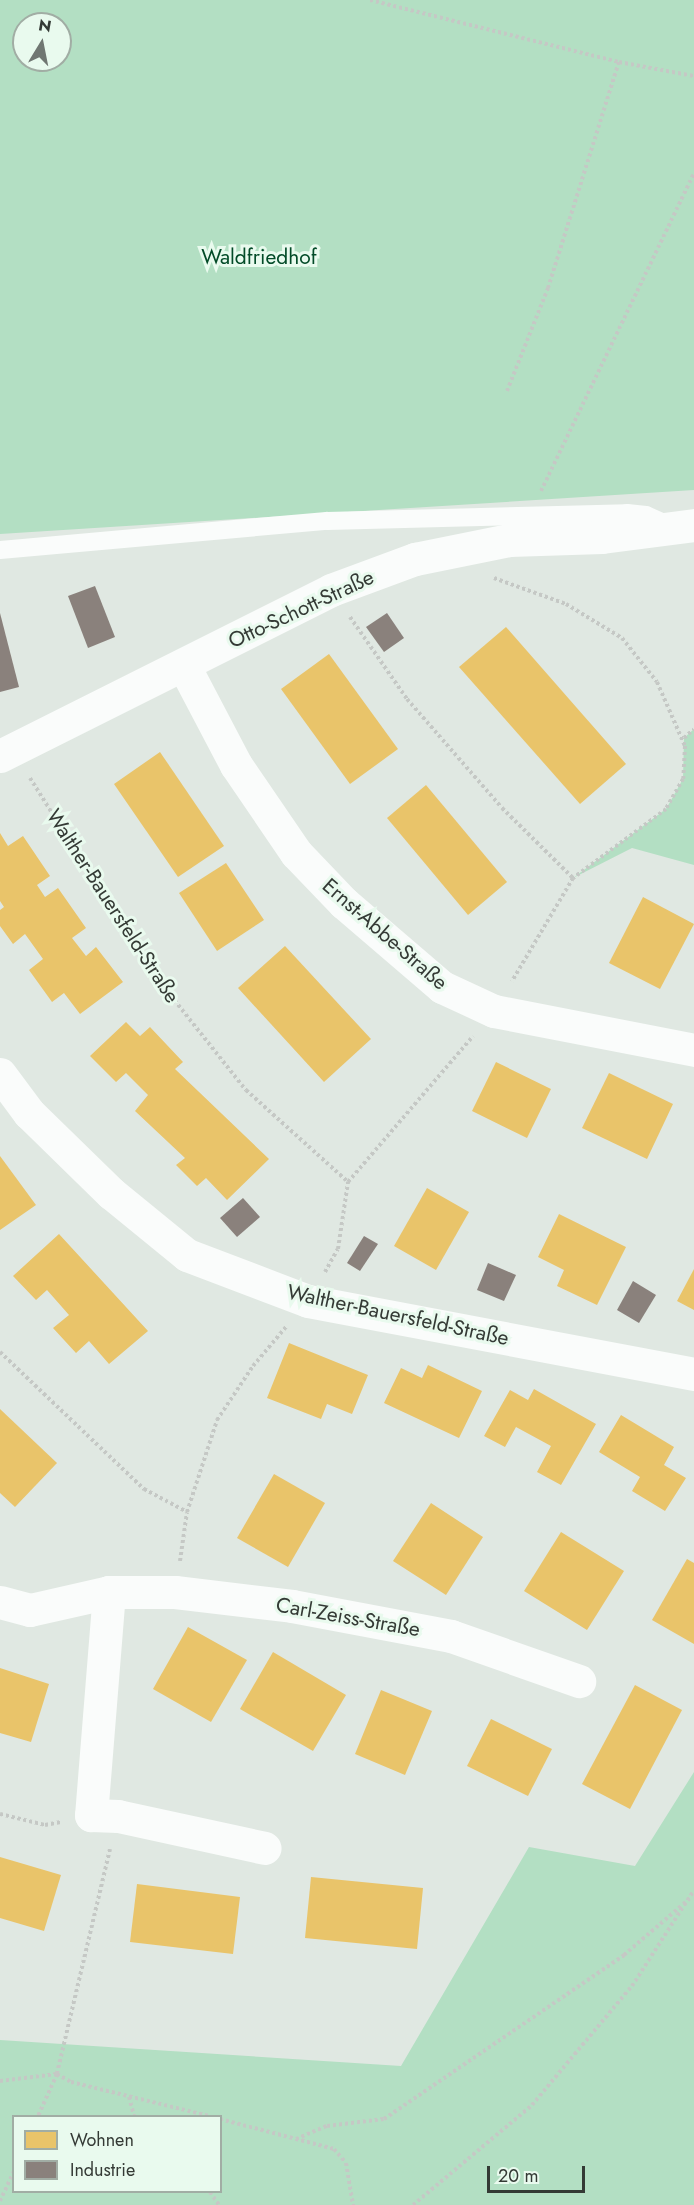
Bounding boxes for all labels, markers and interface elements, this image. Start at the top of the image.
north arrow [12,12,72,72]
text: N [37,13,53,38]
park label: Waldfriedhof [201,244,317,270]
street label: Otto-Schott-Straße [224,564,378,654]
street label: Walther-Bauersfeld-Straße [41,804,185,1008]
street label: Ernst-Abbe-Straße [317,873,453,995]
street label: Walther-Bauersfeld-Straße [285,1279,511,1351]
street label: Carl-Zeiss-Straße [274,1592,422,1642]
legend [12,2115,222,2193]
text: Wohnen [70,2127,134,2153]
scale bar [490,2154,588,2192]
text: Industrie [70,2157,135,2183]
text: 20 m [498,2163,538,2189]

